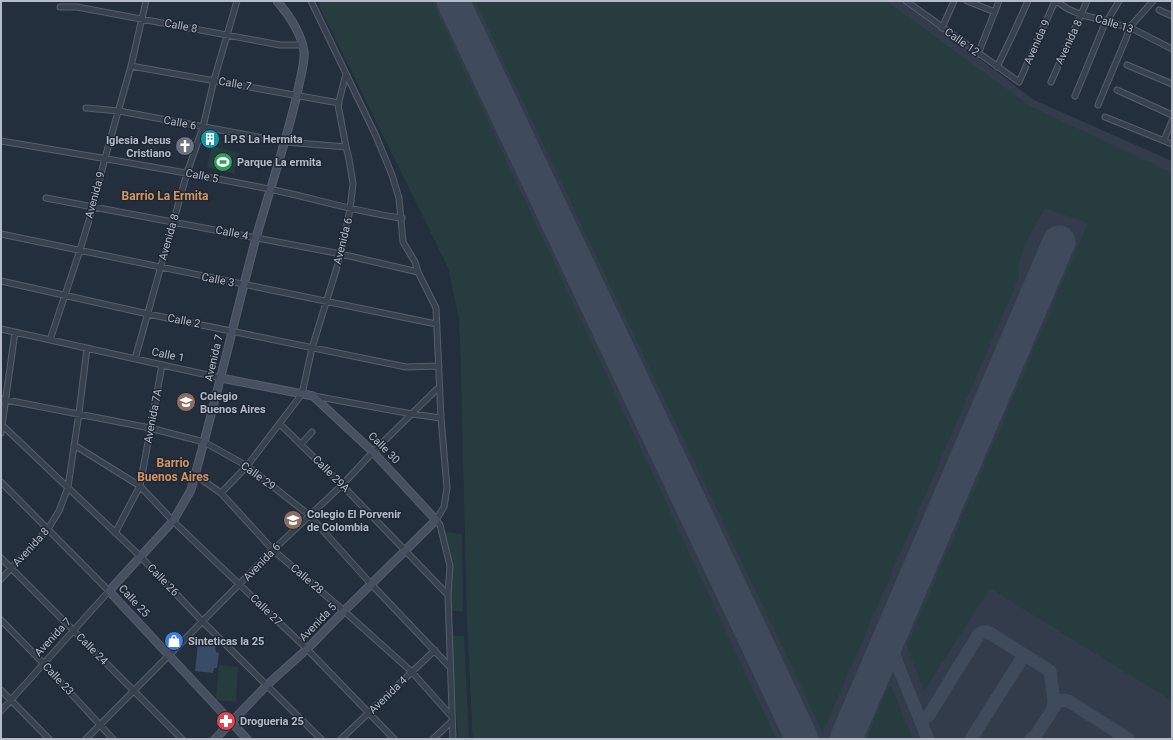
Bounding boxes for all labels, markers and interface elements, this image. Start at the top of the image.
street label: Calle 13 [1093,12,1135,36]
street label: Calle 8 [163,16,199,36]
street label: Avenida 9 [1021,17,1053,67]
street label: Avenida 8 [1053,18,1085,66]
street label: Calle 12 [942,25,982,59]
street label: Calle 7 [217,75,253,93]
street label: Calle 6 [162,113,198,133]
building icon: I.P.S La Hermita [199,128,221,150]
place label: I.P.S La Hermita [224,133,303,146]
place label: Iglesia Jesus Cristiano [106,134,171,160]
church icon: Iglesia Jesus Cristiano [174,135,196,157]
sports icon: Parque La ermita [212,151,234,173]
place label: Parque La ermita [237,156,322,169]
street label: Calle 5 [184,166,220,186]
street label: Avenida 9 [83,170,107,220]
district label: Barrio La Ermita [122,189,209,203]
street label: Avenida 8 [156,212,182,262]
street label: Avenida 6 [331,216,355,266]
street label: Calle 4 [214,223,250,243]
street label: Calle 3 [200,270,236,290]
street label: Calle 2 [166,311,202,331]
street label: Avenida 7 [202,333,226,383]
street label: Calle 1 [150,345,186,365]
street label: Avenida 7A [141,387,165,444]
place label: Colegio Buenos Aires [200,390,266,416]
school or university icon: Colegio Buenos Aires [175,391,197,413]
street label: Calle 30 [365,429,403,467]
street label: Calle 29A [310,453,353,496]
district label: Barrio Buenos Aires [137,456,209,484]
street label: Calle 29 [238,459,278,493]
place label: Colegio El Porvenir de Colombia [307,508,401,534]
school or university icon: Colegio El Porvenir de Colombia [282,509,304,531]
street label: Avenida 8 [10,525,52,569]
street label: Avenida 6 [241,540,283,584]
street label: Calle 26 [145,561,181,599]
street label: Calle 28 [288,561,326,597]
street label: Calle 25 [116,582,152,620]
street label: Calle 27 [247,592,285,628]
street label: Avenida 5 [297,600,339,644]
street label: Avenida 7 [32,615,74,659]
street label: Calle 24 [73,630,111,668]
shop icon: Sinteticas la 25 [163,630,185,652]
place label: Sinteticas la 25 [188,635,264,648]
street label: Calle 23 [40,660,76,698]
street label: Avenida 4 [366,674,410,716]
pharmacy icon: Drogueria 25 [215,710,237,732]
place label: Drogueria 25 [240,715,304,728]

